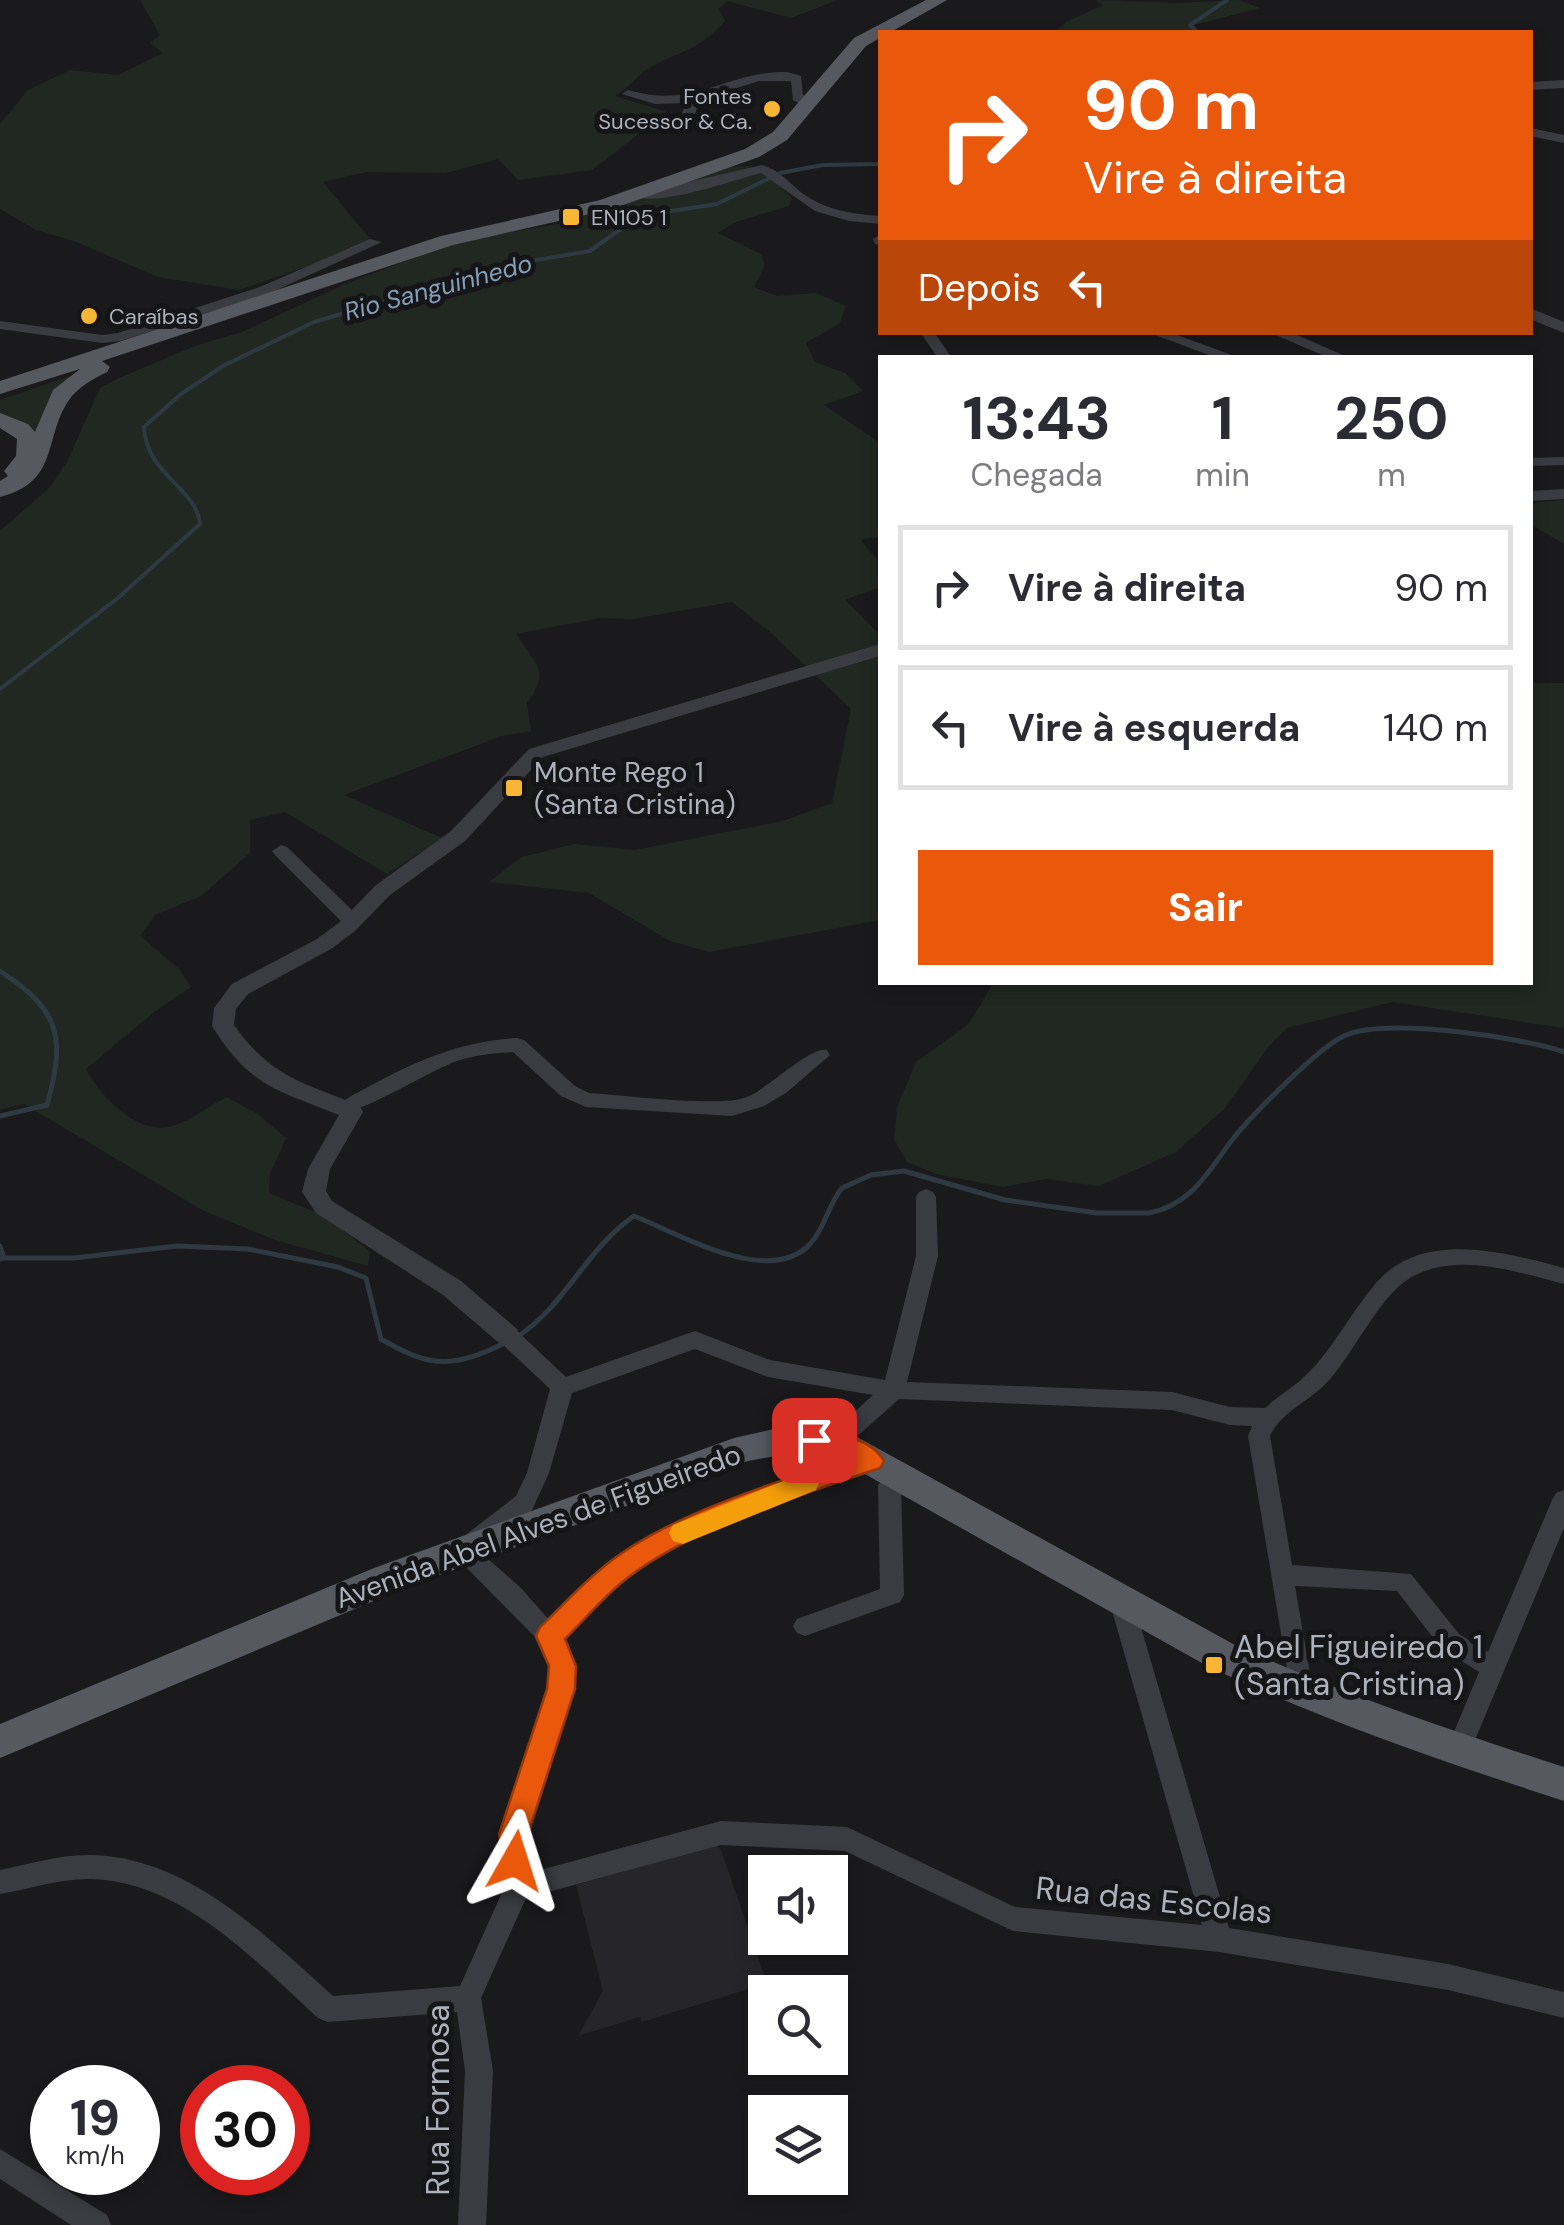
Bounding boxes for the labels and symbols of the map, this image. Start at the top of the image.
place label: Fontes Sucessor & Ca. [598,82,752,136]
marker: Fontes Sucessor & Ca. [761,98,783,120]
place label: EN105 1 [591,203,667,232]
marker: EN105 1 [560,206,582,228]
water label: Rio Sanguinhedo [341,247,536,328]
place label: Caraíbas [109,302,199,331]
marker: Caraíbas [78,305,100,327]
place label: Monte Rego 1 (Santa Cristina) [534,754,736,823]
marker: Monte Rego 1 (Santa Cristina) [503,777,525,799]
pin [772,1398,857,1483]
street label: Avenida Abel Alves de Figueiredo [330,1436,746,1617]
place label: Abel Figueiredo 1 (Santa Cristina) [1234,1626,1483,1705]
marker: Abel Figueiredo 1 (Santa Cristina) [1203,1654,1225,1676]
position arrow [463,1809,567,1913]
street label: Rua das Escolas [1034,1867,1274,1933]
street label: Rua Formosa [417,2004,459,2196]
speed limit sign: 30 [180,2065,310,2195]

